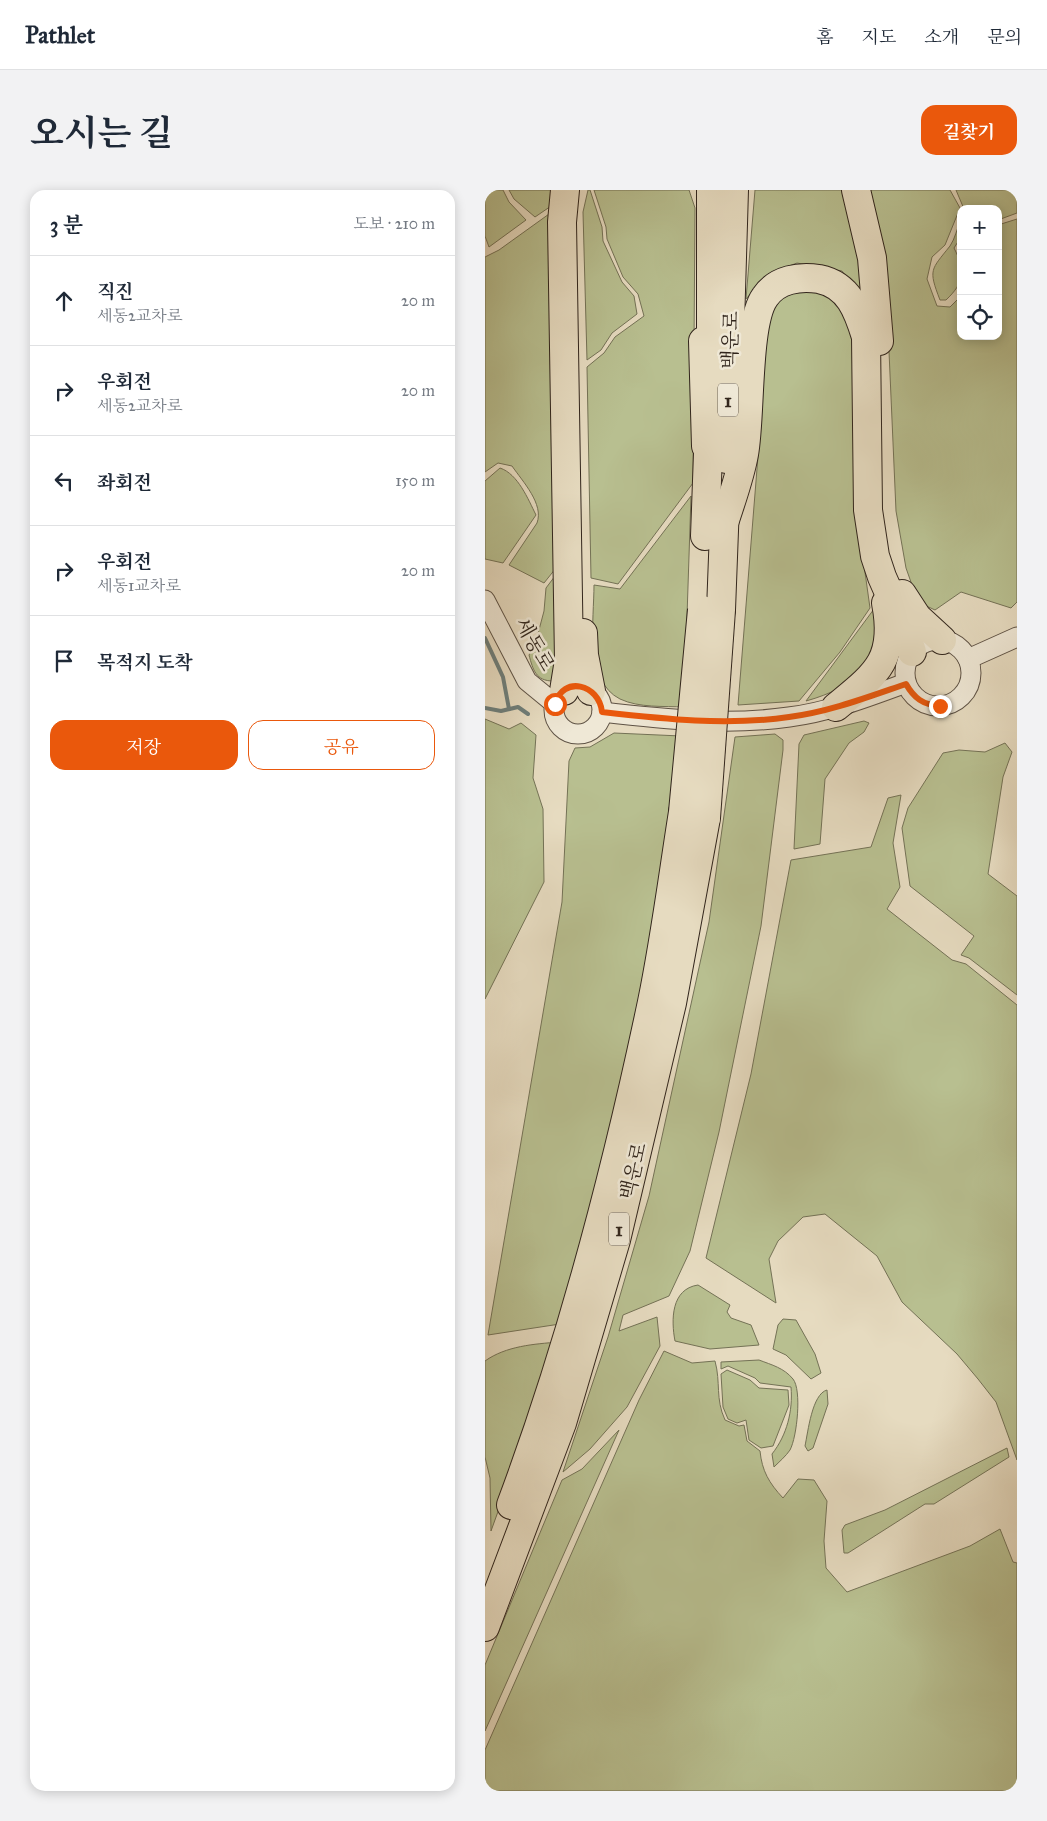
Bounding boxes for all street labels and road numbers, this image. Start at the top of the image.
street label: 백운로 [717,311,743,369]
road number: 1 [718,384,738,416]
street label: 세동로 [510,613,560,675]
street label: 백운로 [615,1140,651,1202]
road number: 1 [609,1212,629,1246]

